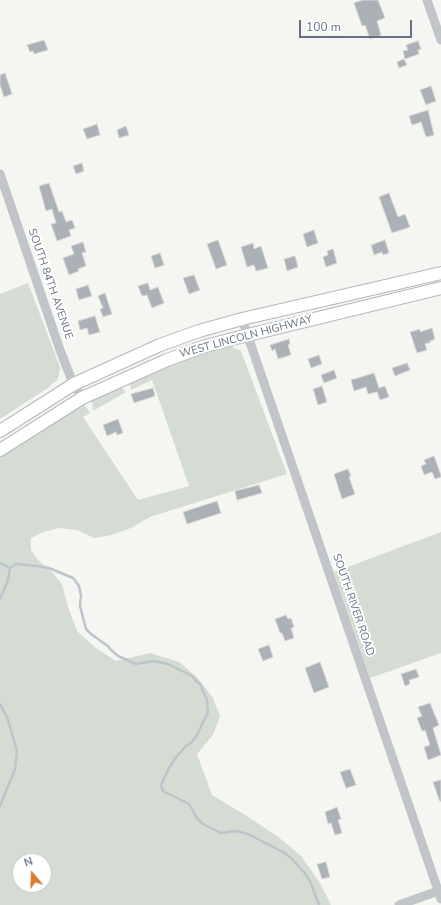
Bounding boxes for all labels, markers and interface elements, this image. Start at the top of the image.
scale bar [301,12,414,38]
text: 100 m [306,19,341,35]
street label: SOUTH 84TH AVENUE [25,227,75,341]
street label: WEST LINCOLN HIGHWAY [178,313,314,361]
street label: SOUTH RIVER ROAD [329,552,377,658]
north arrow [12,853,52,893]
text: N [22,854,35,871]

